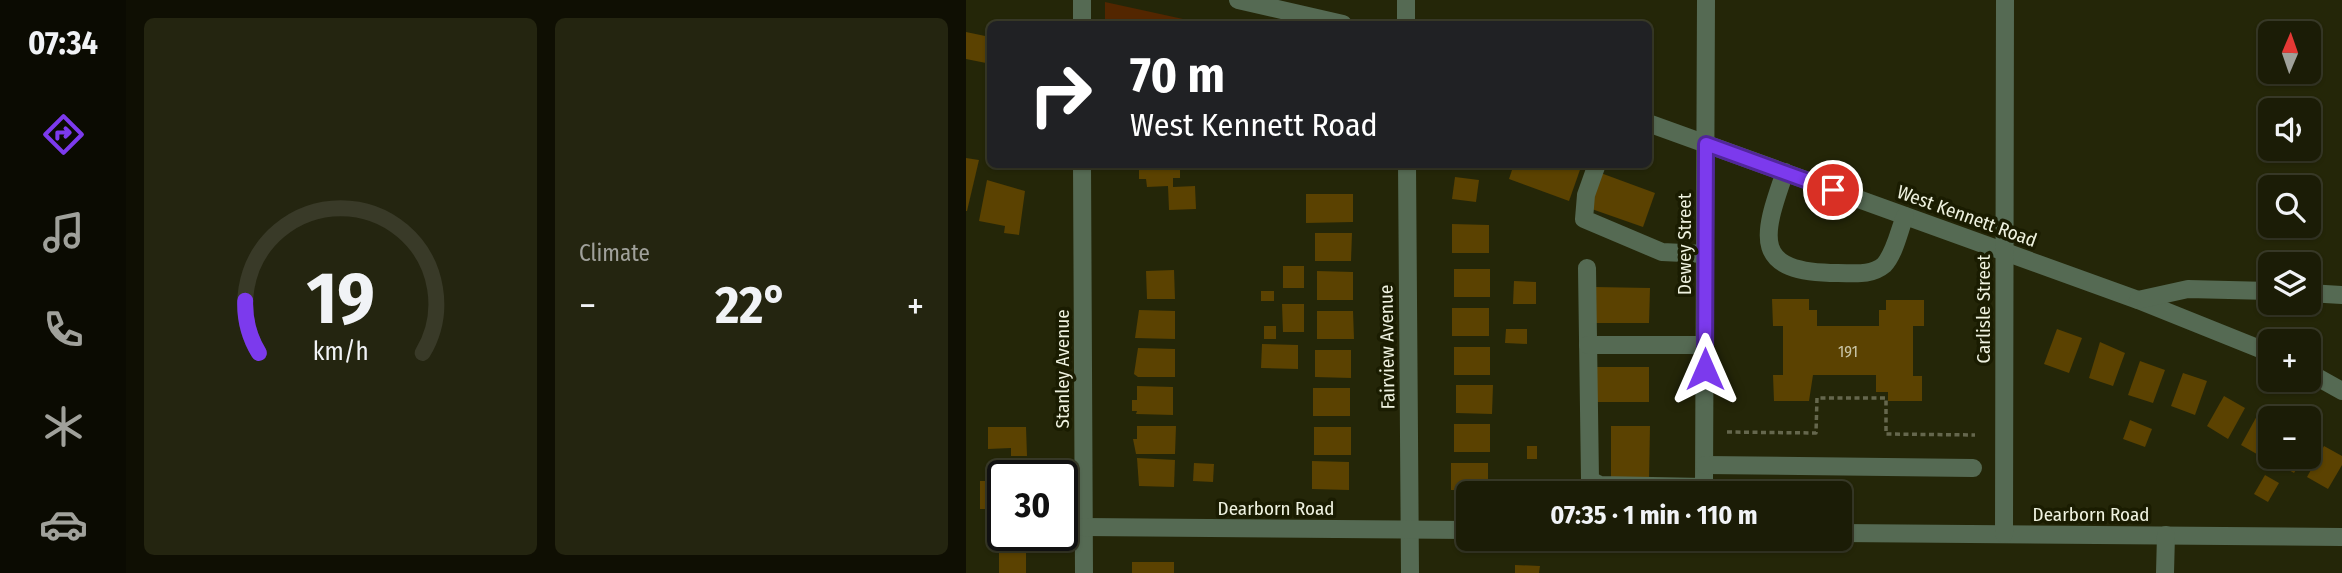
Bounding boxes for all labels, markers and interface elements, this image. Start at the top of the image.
north arrow [2258,21,2320,84]
map controls [2258,21,2321,469]
text: 07:34 [28,24,98,62]
text: 70 m [1130,46,1225,105]
icon: right [1015,49,1106,140]
button: sound [2258,98,2321,161]
text: West Kennett Road [1130,106,1378,144]
icon: directions [39,110,88,159]
pin [1803,160,1863,220]
icon: arrive [1814,171,1852,209]
button: search [2258,175,2321,238]
street label: West Kennett Road [1894,180,2040,252]
street label: Dewey Street [1673,192,1696,295]
icon: music [39,208,88,257]
text: Climate [579,239,650,267]
button: layers [2258,252,2321,315]
street label: Carlisle Street [1972,254,1995,363]
text: 19 [306,255,375,342]
text: 22° [715,274,788,337]
text: − [579,283,596,329]
text: + [907,283,924,329]
street label: Fairview Avenue [1374,285,1400,409]
icon: phone [39,305,88,354]
street label: Stanley Avenue [1051,309,1074,429]
button: + [2258,329,2321,392]
position arrow [1668,332,1742,406]
text: km/h [313,336,368,366]
house number: 191 [1838,342,1858,361]
icon: climate [39,402,88,451]
button: − [2258,406,2321,469]
speed limit sign: 30 [987,460,1078,551]
street label: Dearborn Road [1218,497,1334,520]
icon: car [39,500,88,549]
text: 07:35 · 1 min · 110 m [1550,500,1758,531]
street label: Dearborn Road [2033,503,2149,526]

